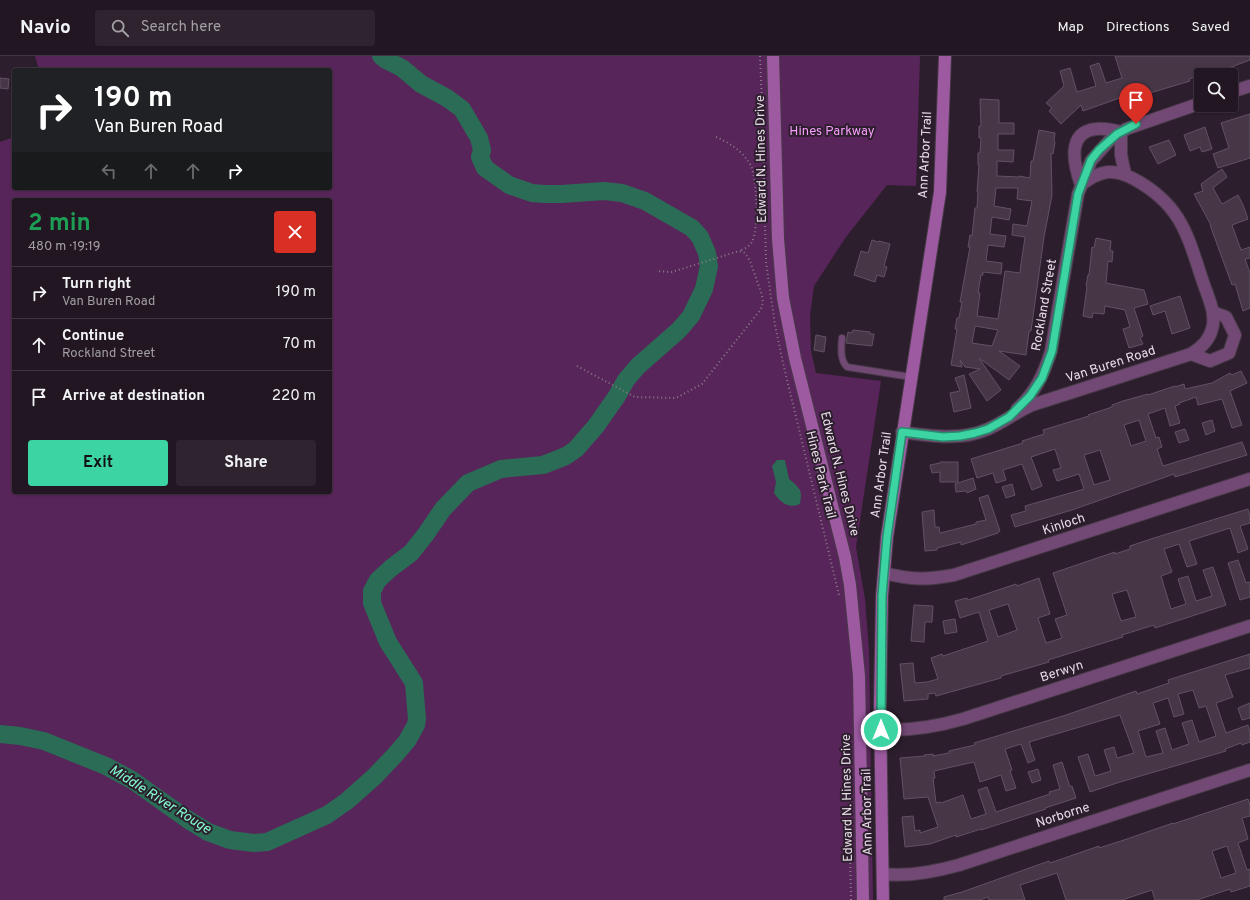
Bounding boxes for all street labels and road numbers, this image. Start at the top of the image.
street label: Edward N. Hines Drive [753,95,771,223]
street label: Ann Arbor Trail [916,111,936,199]
street label: Rockland Street [1029,258,1061,352]
street label: Van Buren Road [1064,343,1158,387]
street label: Edward N. Hines Drive [816,410,862,538]
street label: Hines Park Trail [801,429,839,521]
street label: Ann Arbor Trail [868,431,896,519]
street label: Kinloch [1041,511,1087,539]
street label: Berwyn [1038,658,1086,686]
street label: Edward N. Hines Drive [839,734,857,862]
street label: Ann Arbor Trail [859,768,877,856]
street label: Norborne [1034,800,1092,832]

